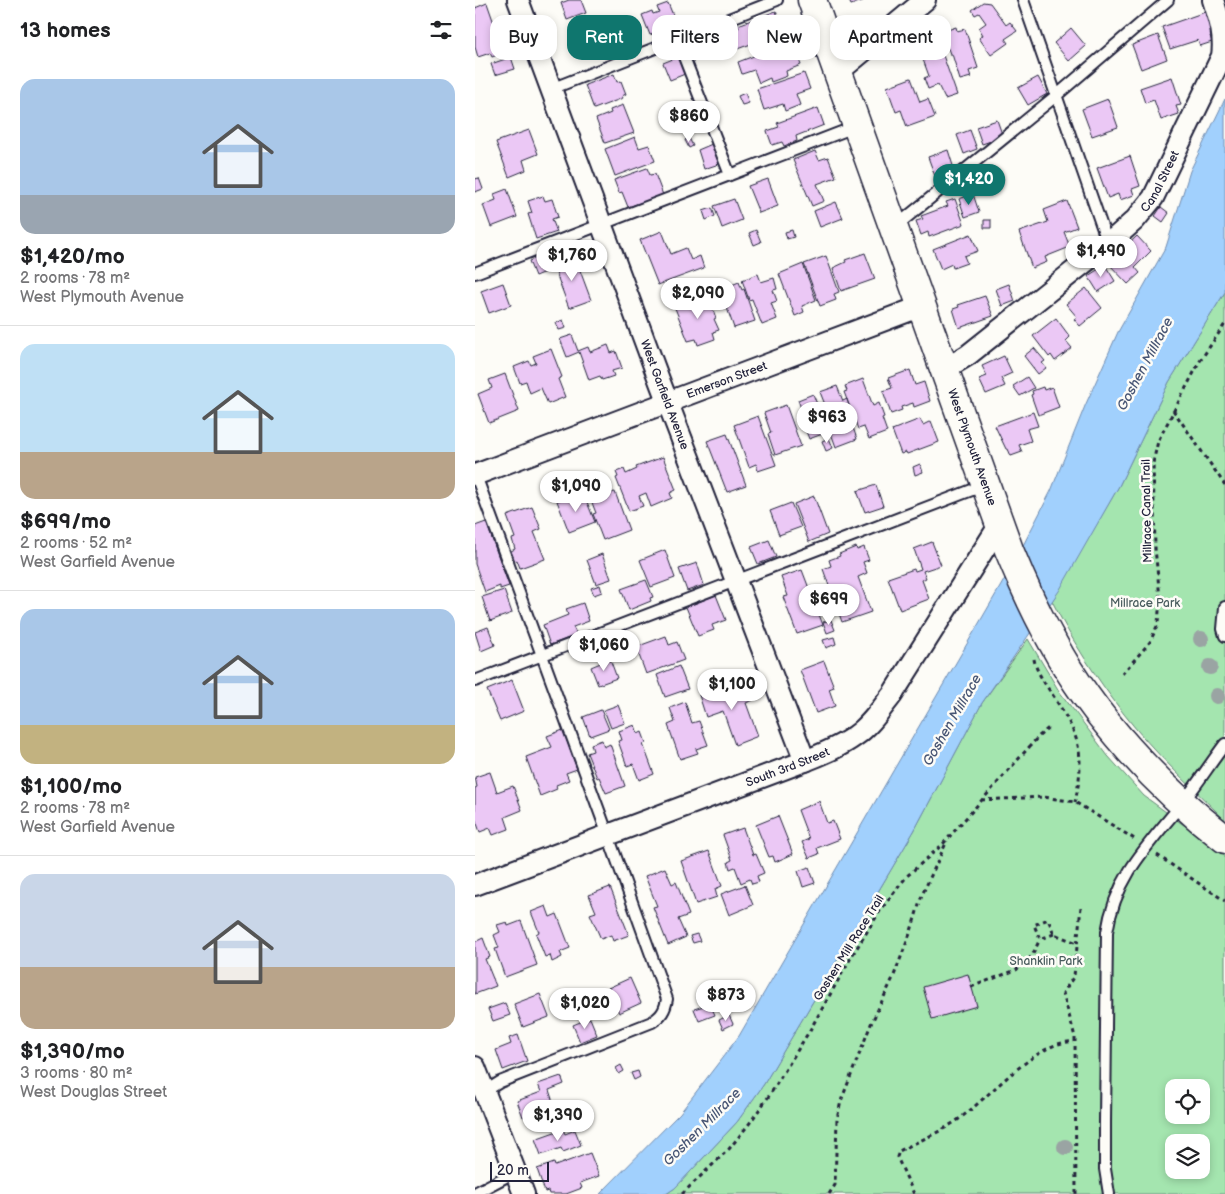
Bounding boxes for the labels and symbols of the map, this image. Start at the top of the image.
pin: $860 [659,100,719,143]
street label: Canal Street [1137,148,1182,215]
pin: $1,420 [928,164,1010,206]
pin: $1,490 [1060,236,1142,278]
pin: $1,760 [531,240,613,282]
pin: $2,090 [657,278,739,320]
water label: Goshen Millrace [1113,315,1177,413]
street label: West Garfield Avenue [637,337,693,452]
street label: Emerson Street [684,358,769,402]
street label: West Plymouth Avenue [944,387,1000,508]
pin: $963 [797,402,857,444]
street label: Millrace Canal Trail [1139,459,1155,563]
pin: $1,090 [535,470,617,513]
pin: $699 [799,584,859,626]
park label: Millrace Park [1110,596,1180,611]
pin: $1,060 [563,630,645,672]
pin: $1,100 [691,668,773,711]
water label: Goshen Millrace [919,671,985,769]
street label: South 3rd Street [744,744,832,790]
street label: Goshen Mill Race Trail [810,892,888,1004]
park label: Shanklin Park [1010,954,1083,969]
pin: $873 [696,980,756,1022]
pin: $1,020 [544,988,626,1030]
water label: Goshen Millrace [660,1085,744,1169]
pin: $1,390 [517,1100,599,1142]
scale bar [490,1159,549,1182]

